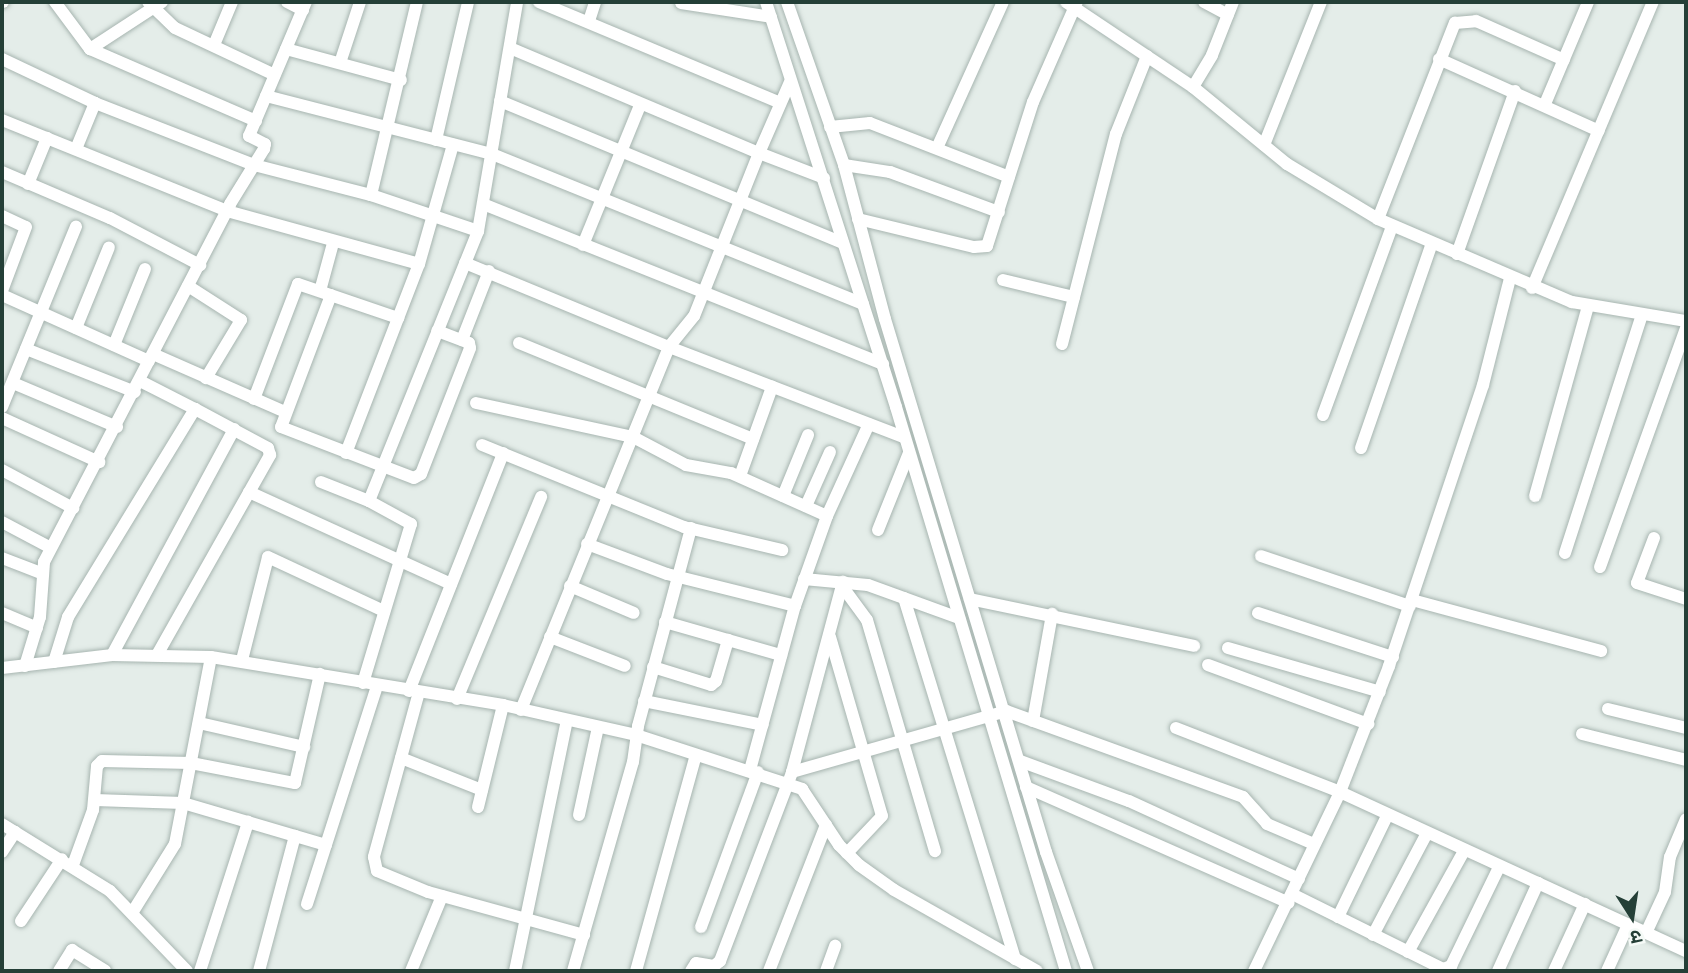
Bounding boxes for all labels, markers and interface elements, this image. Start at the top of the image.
north arrow [1597,882,1667,952]
text: उ [1629,926,1644,949]

